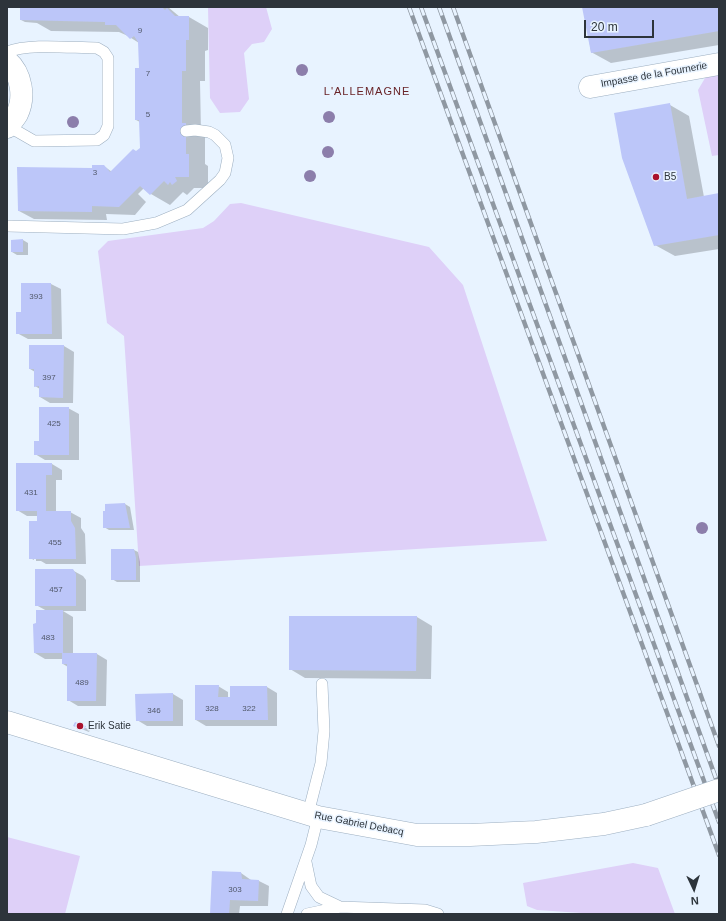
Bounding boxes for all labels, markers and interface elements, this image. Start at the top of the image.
scale bar [586,12,656,38]
text: 20 m [591,20,618,34]
house number: 9 [138,26,142,36]
street label: Impasse de la Fournerie [600,60,708,90]
house number: 7 [146,69,150,79]
district label: L'ALLEMAGNE [324,85,410,99]
house number: 5 [146,110,150,120]
house number: 3 [93,168,97,178]
place label: B5 [664,171,676,183]
marker: B5 [651,172,661,182]
house number: 393 [29,292,43,302]
house number: 397 [42,373,56,383]
house number: 425 [47,419,61,429]
house number: 431 [24,488,38,498]
house number: 455 [48,538,62,548]
house number: 457 [49,585,63,595]
house number: 483 [41,633,55,643]
house number: 489 [75,678,89,688]
house number: 328 [205,704,219,714]
house number: 322 [242,704,256,714]
house number: 346 [147,706,161,716]
place label: Erik Satie [88,720,131,732]
marker: Erik Satie [75,721,85,731]
street label: Rue Gabriel Debacq [313,809,405,839]
north arrow [674,869,714,909]
house number: 303 [228,885,242,895]
text: N [690,895,699,907]

